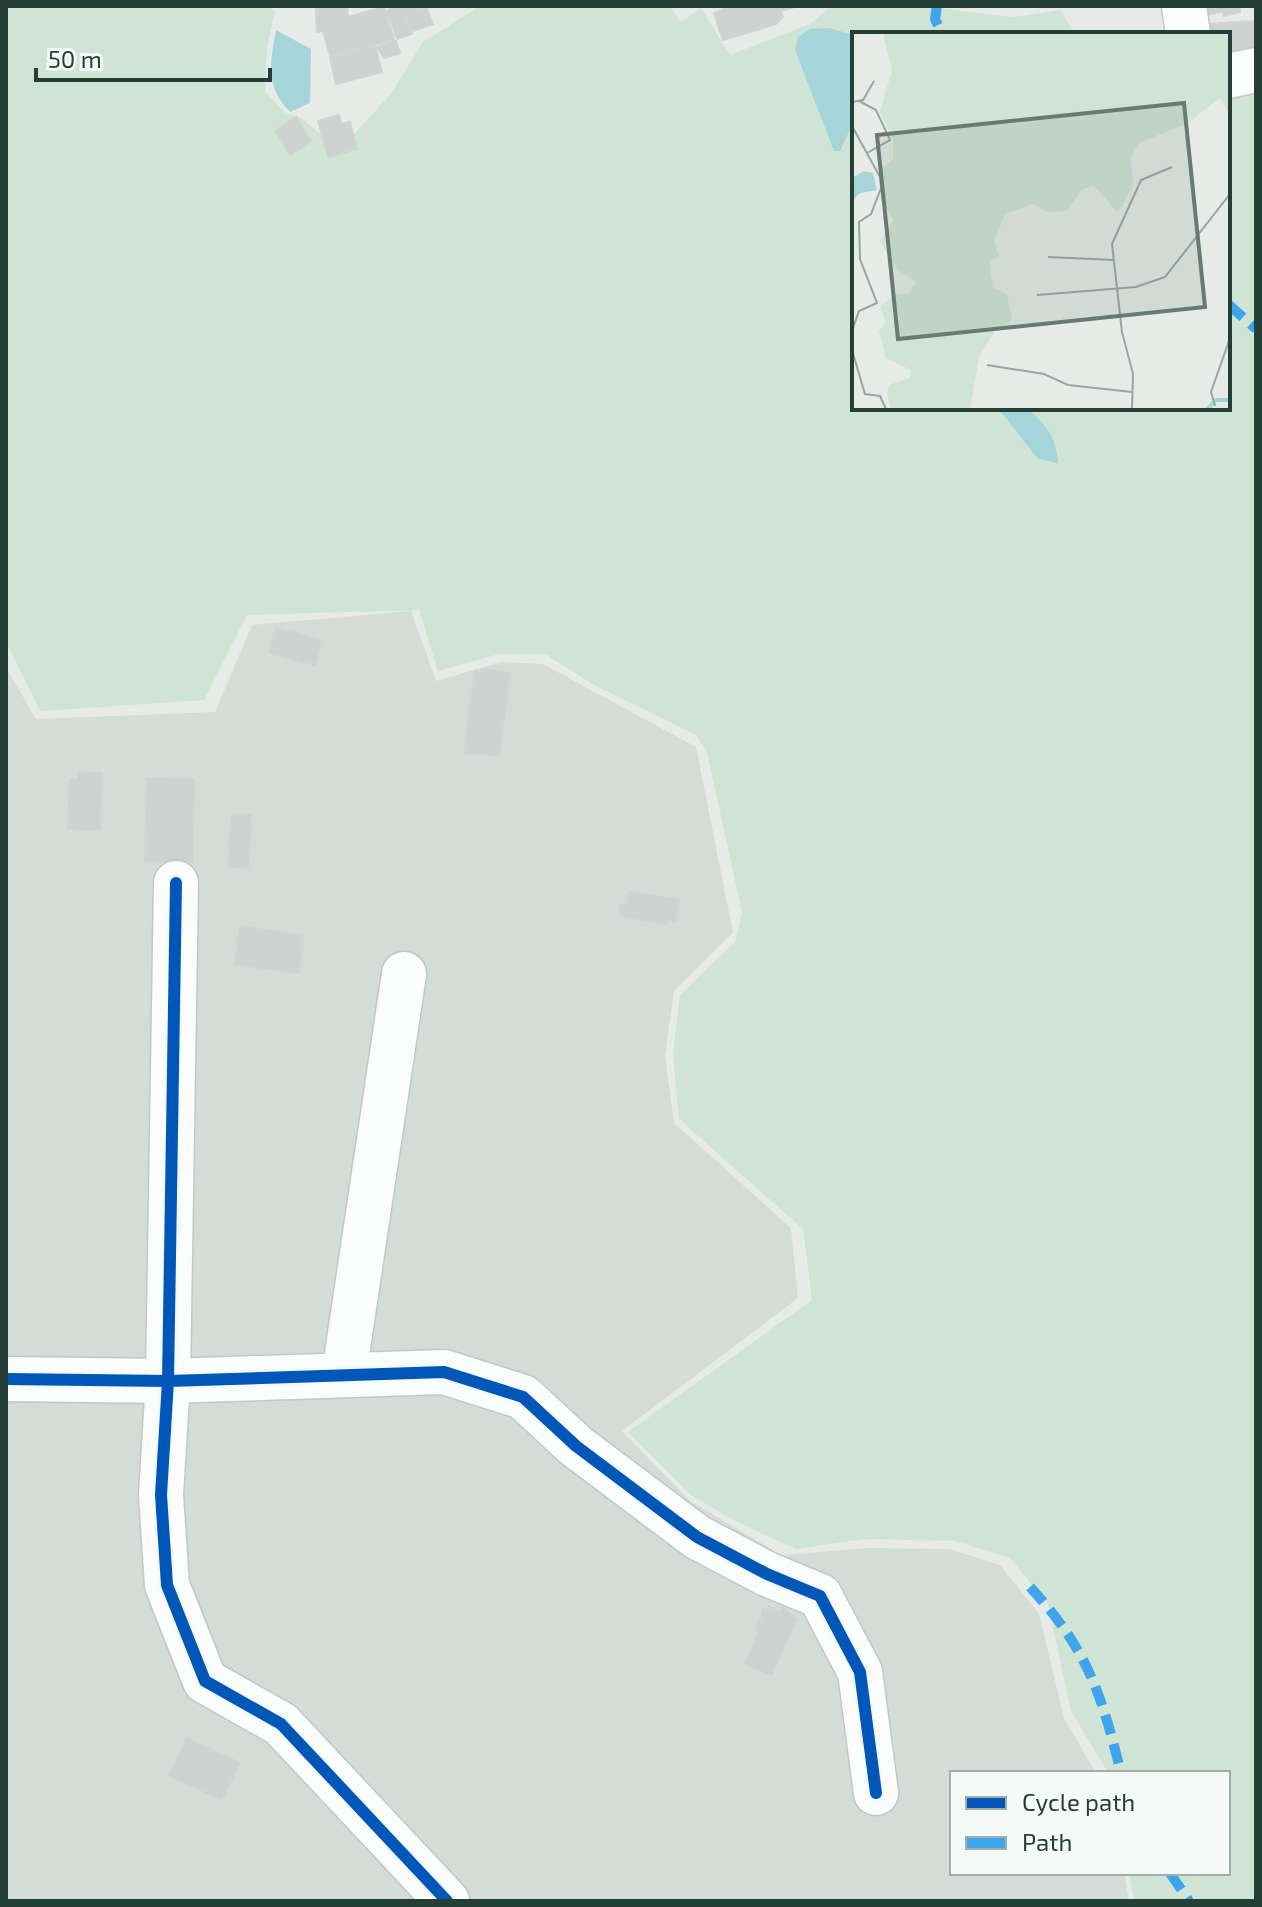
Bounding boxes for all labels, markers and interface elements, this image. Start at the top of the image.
scale bar [36,32,270,82]
inset map [852,32,1230,410]
text: 50 m [48,44,102,73]
legend [950,1771,1230,1875]
text: Cycle path [1022,1787,1135,1816]
text: Path [1022,1827,1072,1856]

